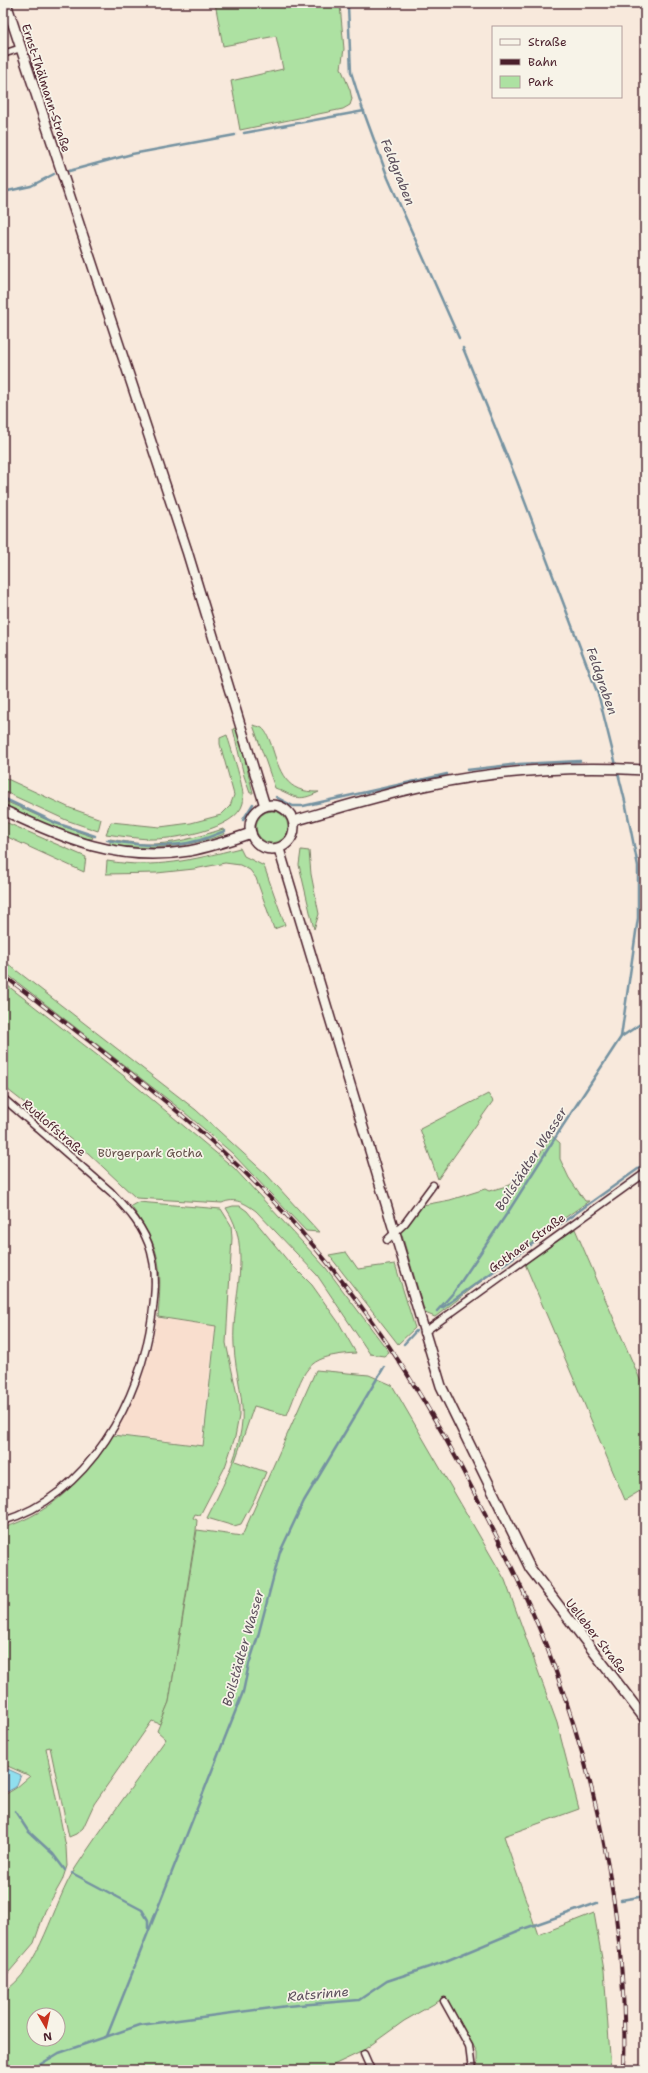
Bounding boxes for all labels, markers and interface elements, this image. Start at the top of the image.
street label: Ernst-Thälmann-Straße [18,22,74,154]
legend [492,26,622,98]
text: Straße [528,34,567,50]
text: Bahn [528,54,557,70]
text: Park [528,74,554,90]
water label: Feldgraben [377,136,419,208]
water label: Feldgraben [582,645,622,717]
street label: Rudloffstraße [19,1096,89,1160]
water label: Boilstädter Wasser [491,1103,571,1214]
park label: Bürgerpark Gotha [98,1145,203,1161]
street label: Gothaer Straße [485,1210,569,1276]
water label: Boilstädter Wasser [218,1587,268,1708]
street label: Uelleber Straße [562,1595,630,1677]
water label: Ratsrinne [287,1983,349,2005]
north arrow [26,2007,66,2047]
text: N [42,2028,53,2045]

